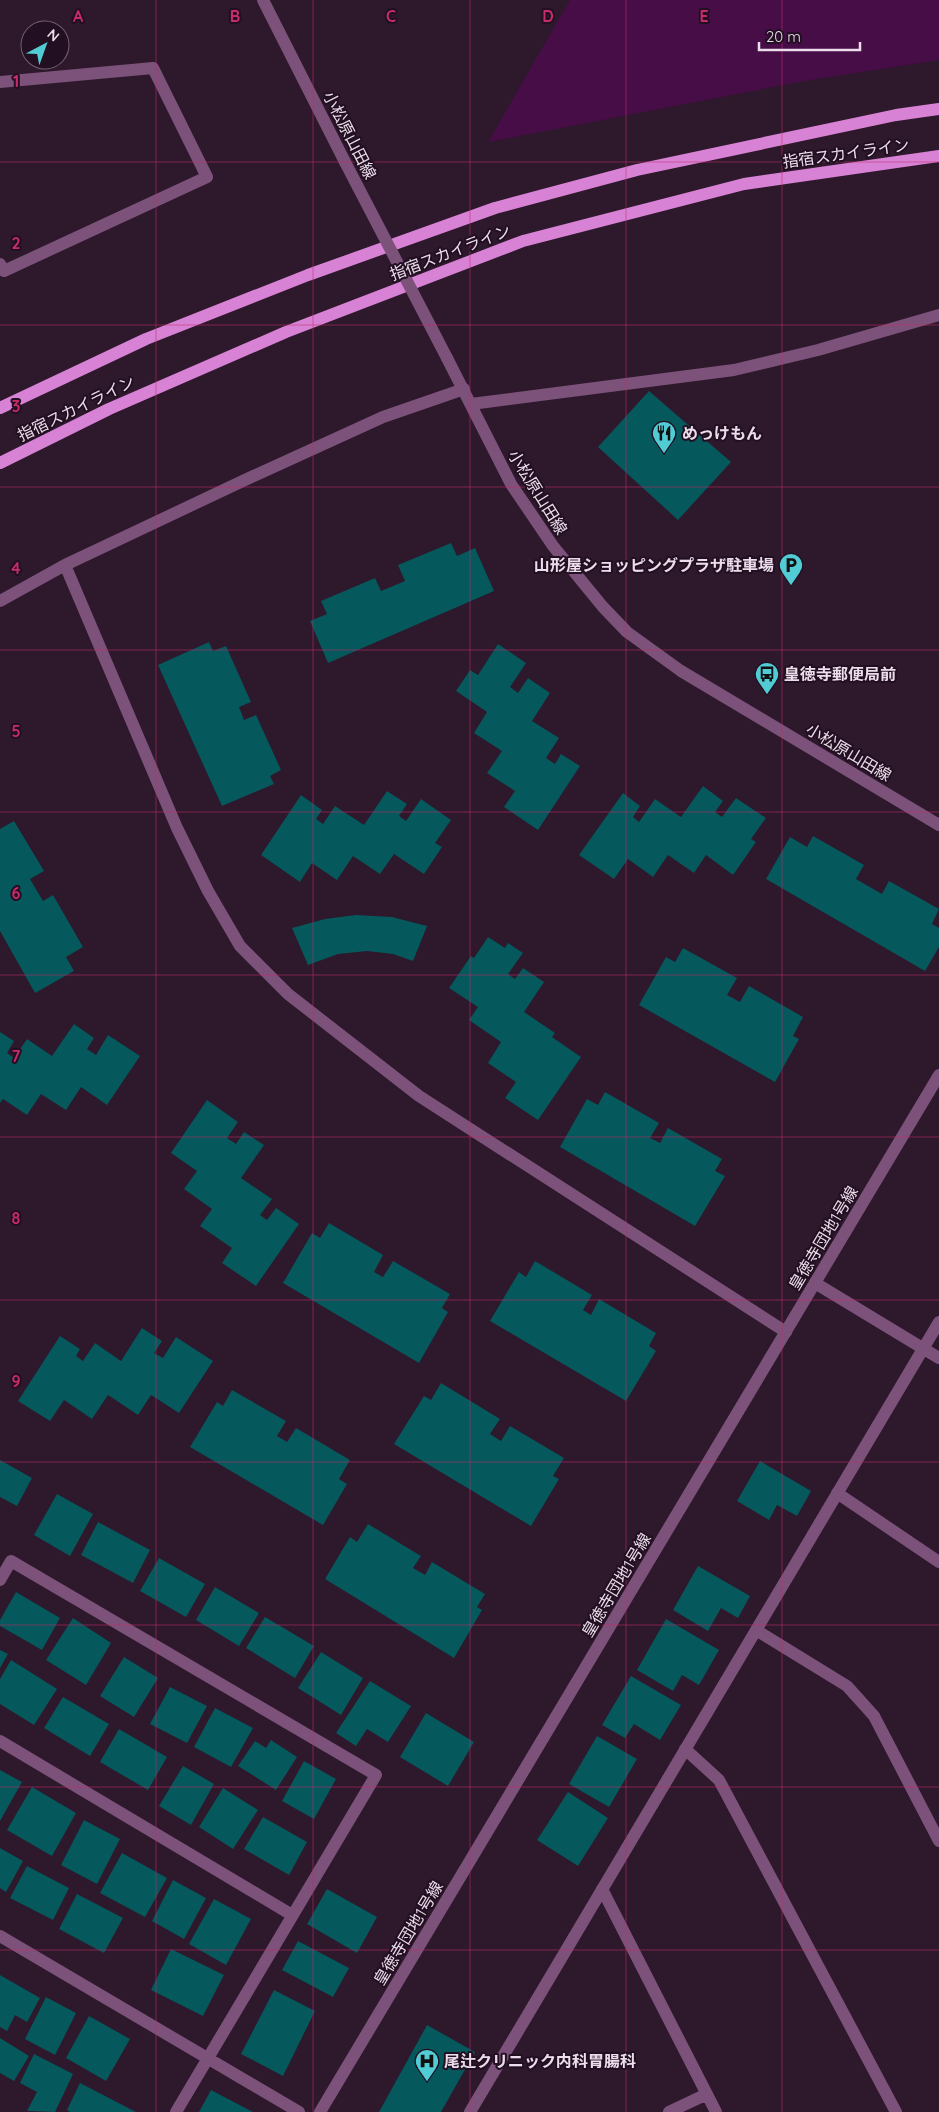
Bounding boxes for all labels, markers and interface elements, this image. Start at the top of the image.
text: A [73,6,84,26]
text: B [230,6,240,26]
text: C [386,6,396,26]
text: D [542,6,554,26]
text: E [699,6,709,26]
north arrow [20,20,70,70]
scale bar [759,20,860,52]
text: N [44,25,63,45]
text: 20 m [766,27,801,46]
text: 1 [13,71,19,91]
street label: 小松原山田線 [319,88,381,182]
street label: 指宿スカイライン [781,134,911,172]
street label: 指宿スカイライン [387,220,513,284]
text: 2 [11,233,21,253]
street label: 指宿スカイライン [14,371,138,445]
text: 3 [12,396,20,416]
restaurant icon: めっけもん [651,420,677,454]
place label: めっけもん [682,423,762,443]
street label: 小松原山田線 [504,446,572,538]
parking icon: 山形屋ショッピングプラザ駐車場 [778,552,804,586]
place label: 山形屋ショッピングプラザ駐車場 [534,555,774,575]
text: 4 [11,558,21,578]
bus stop icon: 皇徳寺郵便局前 [754,661,780,695]
place label: 皇徳寺郵便局前 [784,664,896,684]
street label: 小松原山田線 [803,719,895,785]
text: 5 [11,721,21,741]
text: 6 [12,883,21,903]
text: 7 [12,1046,21,1066]
street label: 皇徳寺団地1号線 [784,1182,862,1294]
text: 8 [12,1208,21,1228]
text: 9 [11,1371,21,1391]
street label: 皇徳寺団地1号線 [577,1529,655,1641]
street label: 皇徳寺団地1号線 [369,1877,447,1989]
hospital icon: 尾辻クリニック内科胃腸科 [414,2048,440,2082]
place label: 尾辻クリニック内科胃腸科 [444,2051,636,2071]

